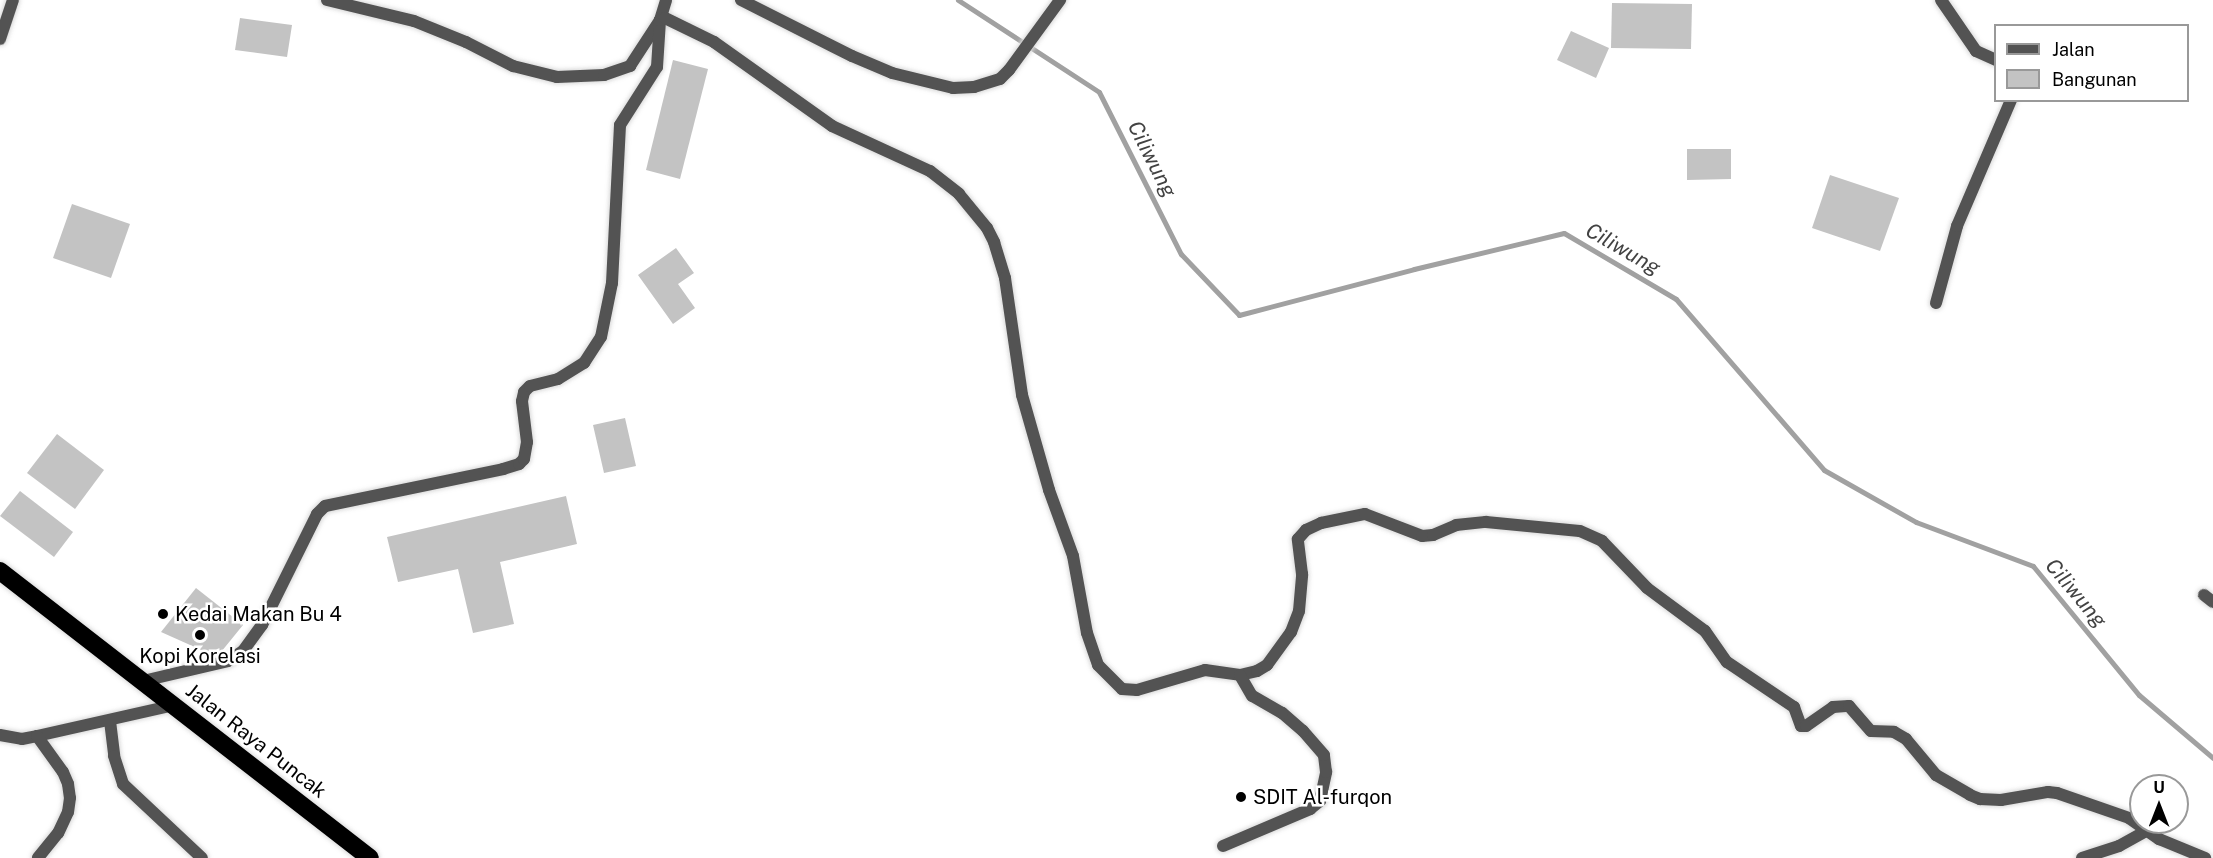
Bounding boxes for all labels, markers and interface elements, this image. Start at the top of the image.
legend [1994,24,2189,102]
text: Jalan [2052,39,2095,60]
text: Bangunan [2052,69,2137,90]
water label: Ciliwung [1122,117,1182,201]
water label: Ciliwung [1581,218,1665,280]
water label: Ciliwung [2040,553,2112,633]
place label: Kedai Makan Bu 4 [175,602,342,626]
marker: Kedai Makan Bu 4 [156,607,170,621]
marker: Kopi Korelasi [193,628,207,642]
place label: Kopi Korelasi [139,644,261,668]
street label: Jalan Raya Puncak [181,679,331,803]
north arrow [2129,774,2189,834]
text: U [2153,778,2165,797]
place label: SDIT Al-furqon [1253,785,1392,809]
marker: SDIT Al-furqon [1234,790,1248,804]

